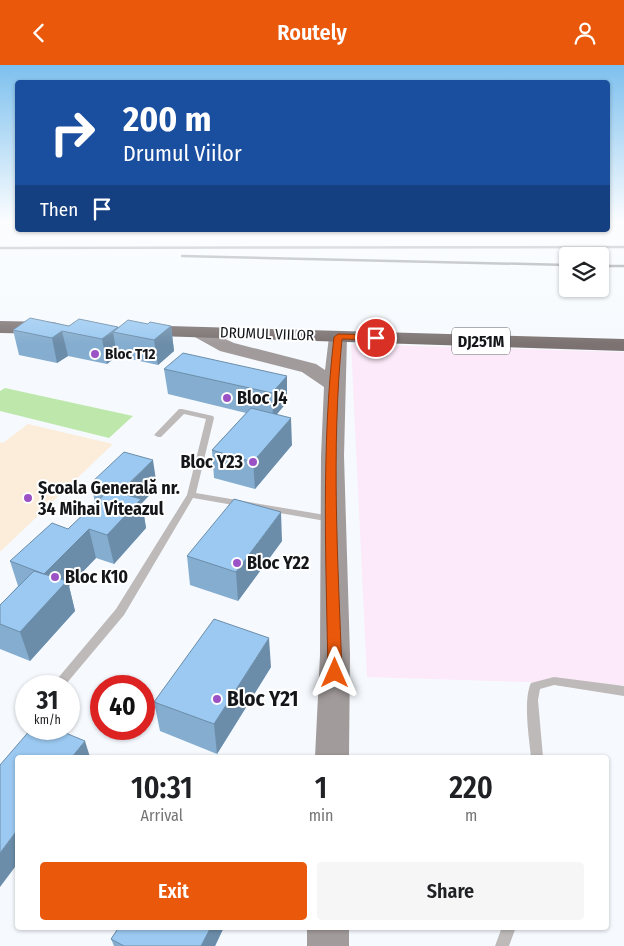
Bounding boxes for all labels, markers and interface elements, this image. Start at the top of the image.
icon: back [25,19,53,47]
text: Routely [277,19,347,46]
icon: person [571,19,599,47]
text: 200 m [123,98,211,140]
icon: right [40,100,105,165]
text: Drumul Viilor [123,140,242,167]
icon: arrive [88,195,116,223]
text: Then [40,198,78,221]
map controls [559,247,609,297]
button: layers [559,247,609,297]
pin [355,317,397,359]
street label: DRUMUL VIILOR [220,323,314,345]
icon: arrive [362,324,390,352]
road number: DJ251M [452,327,510,355]
place label: Bloc T12 [105,345,156,363]
marker: Bloc T12 [89,348,101,360]
place label: Bloc J4 [237,387,288,409]
marker: Bloc J4 [221,392,233,404]
place label: Bloc Y23 [181,451,243,473]
marker: Bloc Y23 [247,456,259,468]
place label: Școala Generală nr. 34 Mihai Viteazul [37,477,180,520]
marker: Școala Generală nr. 34 Mihai Viteazul [22,492,34,504]
place label: Bloc Y22 [247,552,309,574]
marker: Bloc Y22 [231,557,243,569]
place label: Bloc K10 [65,566,128,588]
marker: Bloc K10 [49,571,61,583]
position arrow [308,646,360,698]
speed limit sign: 40 [90,675,155,740]
text: 31 [37,686,58,716]
place label: Bloc Y21 [227,686,298,712]
marker: Bloc Y21 [211,693,223,705]
text: km/h [34,713,61,727]
text: 10:31 [131,770,193,806]
text: 1 [315,770,327,806]
text: 220 [449,770,493,806]
text: Arrival [141,806,183,825]
text: min [309,806,333,825]
text: m [465,806,477,825]
button: Exit [40,862,307,920]
button: Share [317,862,584,920]

